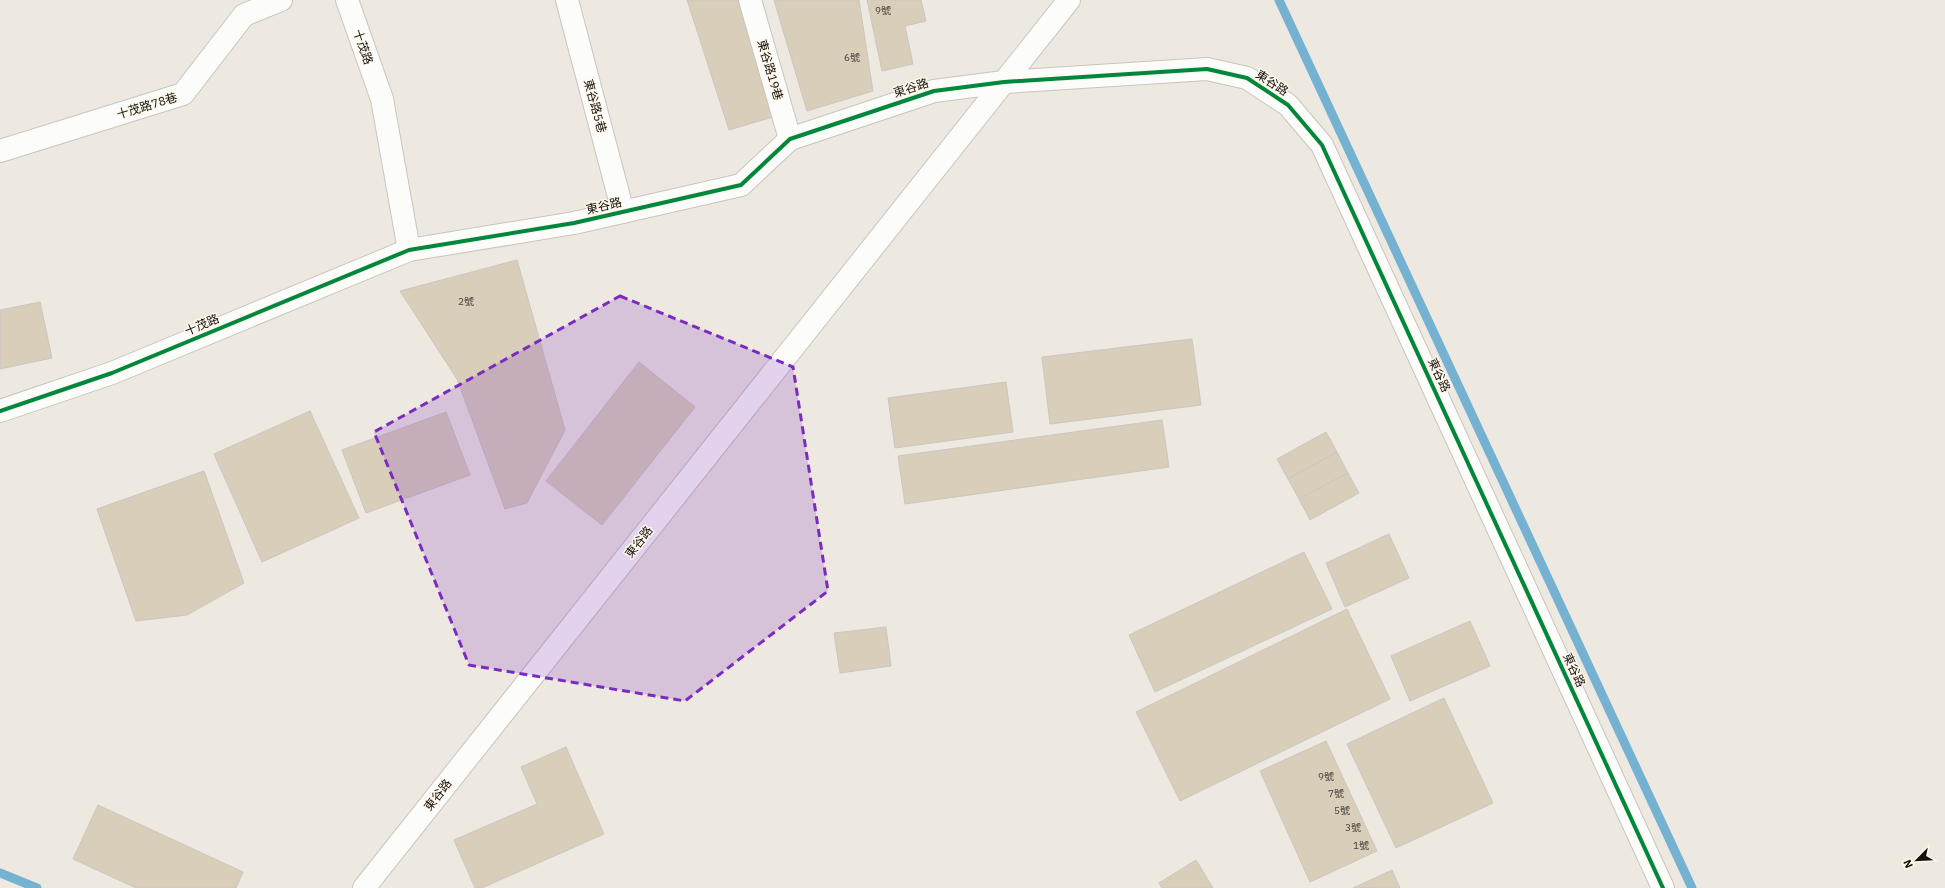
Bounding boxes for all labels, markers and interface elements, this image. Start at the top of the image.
house number: 9號 [875,4,891,17]
street label: 十茂路 [351,27,376,66]
street label: 東谷路19巷 [755,38,786,102]
house number: 6號 [844,51,860,64]
street label: 東谷路 [1253,66,1291,99]
street label: 東谷路 [891,75,930,100]
street label: 東谷路5巷 [581,77,610,134]
street label: 十茂路78巷 [115,89,179,122]
street label: 東谷路 [585,194,623,217]
house number: 2號 [458,295,474,308]
street label: 十茂路 [182,311,221,338]
street label: 東谷路 [1425,355,1454,394]
street label: 東谷路 [622,523,656,560]
street label: 東谷路 [1560,650,1589,689]
house number: 9號 [1318,770,1334,783]
street label: 東谷路 [421,776,455,813]
house number: 7號 [1328,787,1344,800]
house number: 5號 [1334,804,1350,817]
house number: 3號 [1345,821,1361,834]
house number: 1號 [1353,839,1369,852]
north arrow [1897,840,1937,880]
text: N [1900,858,1916,871]

